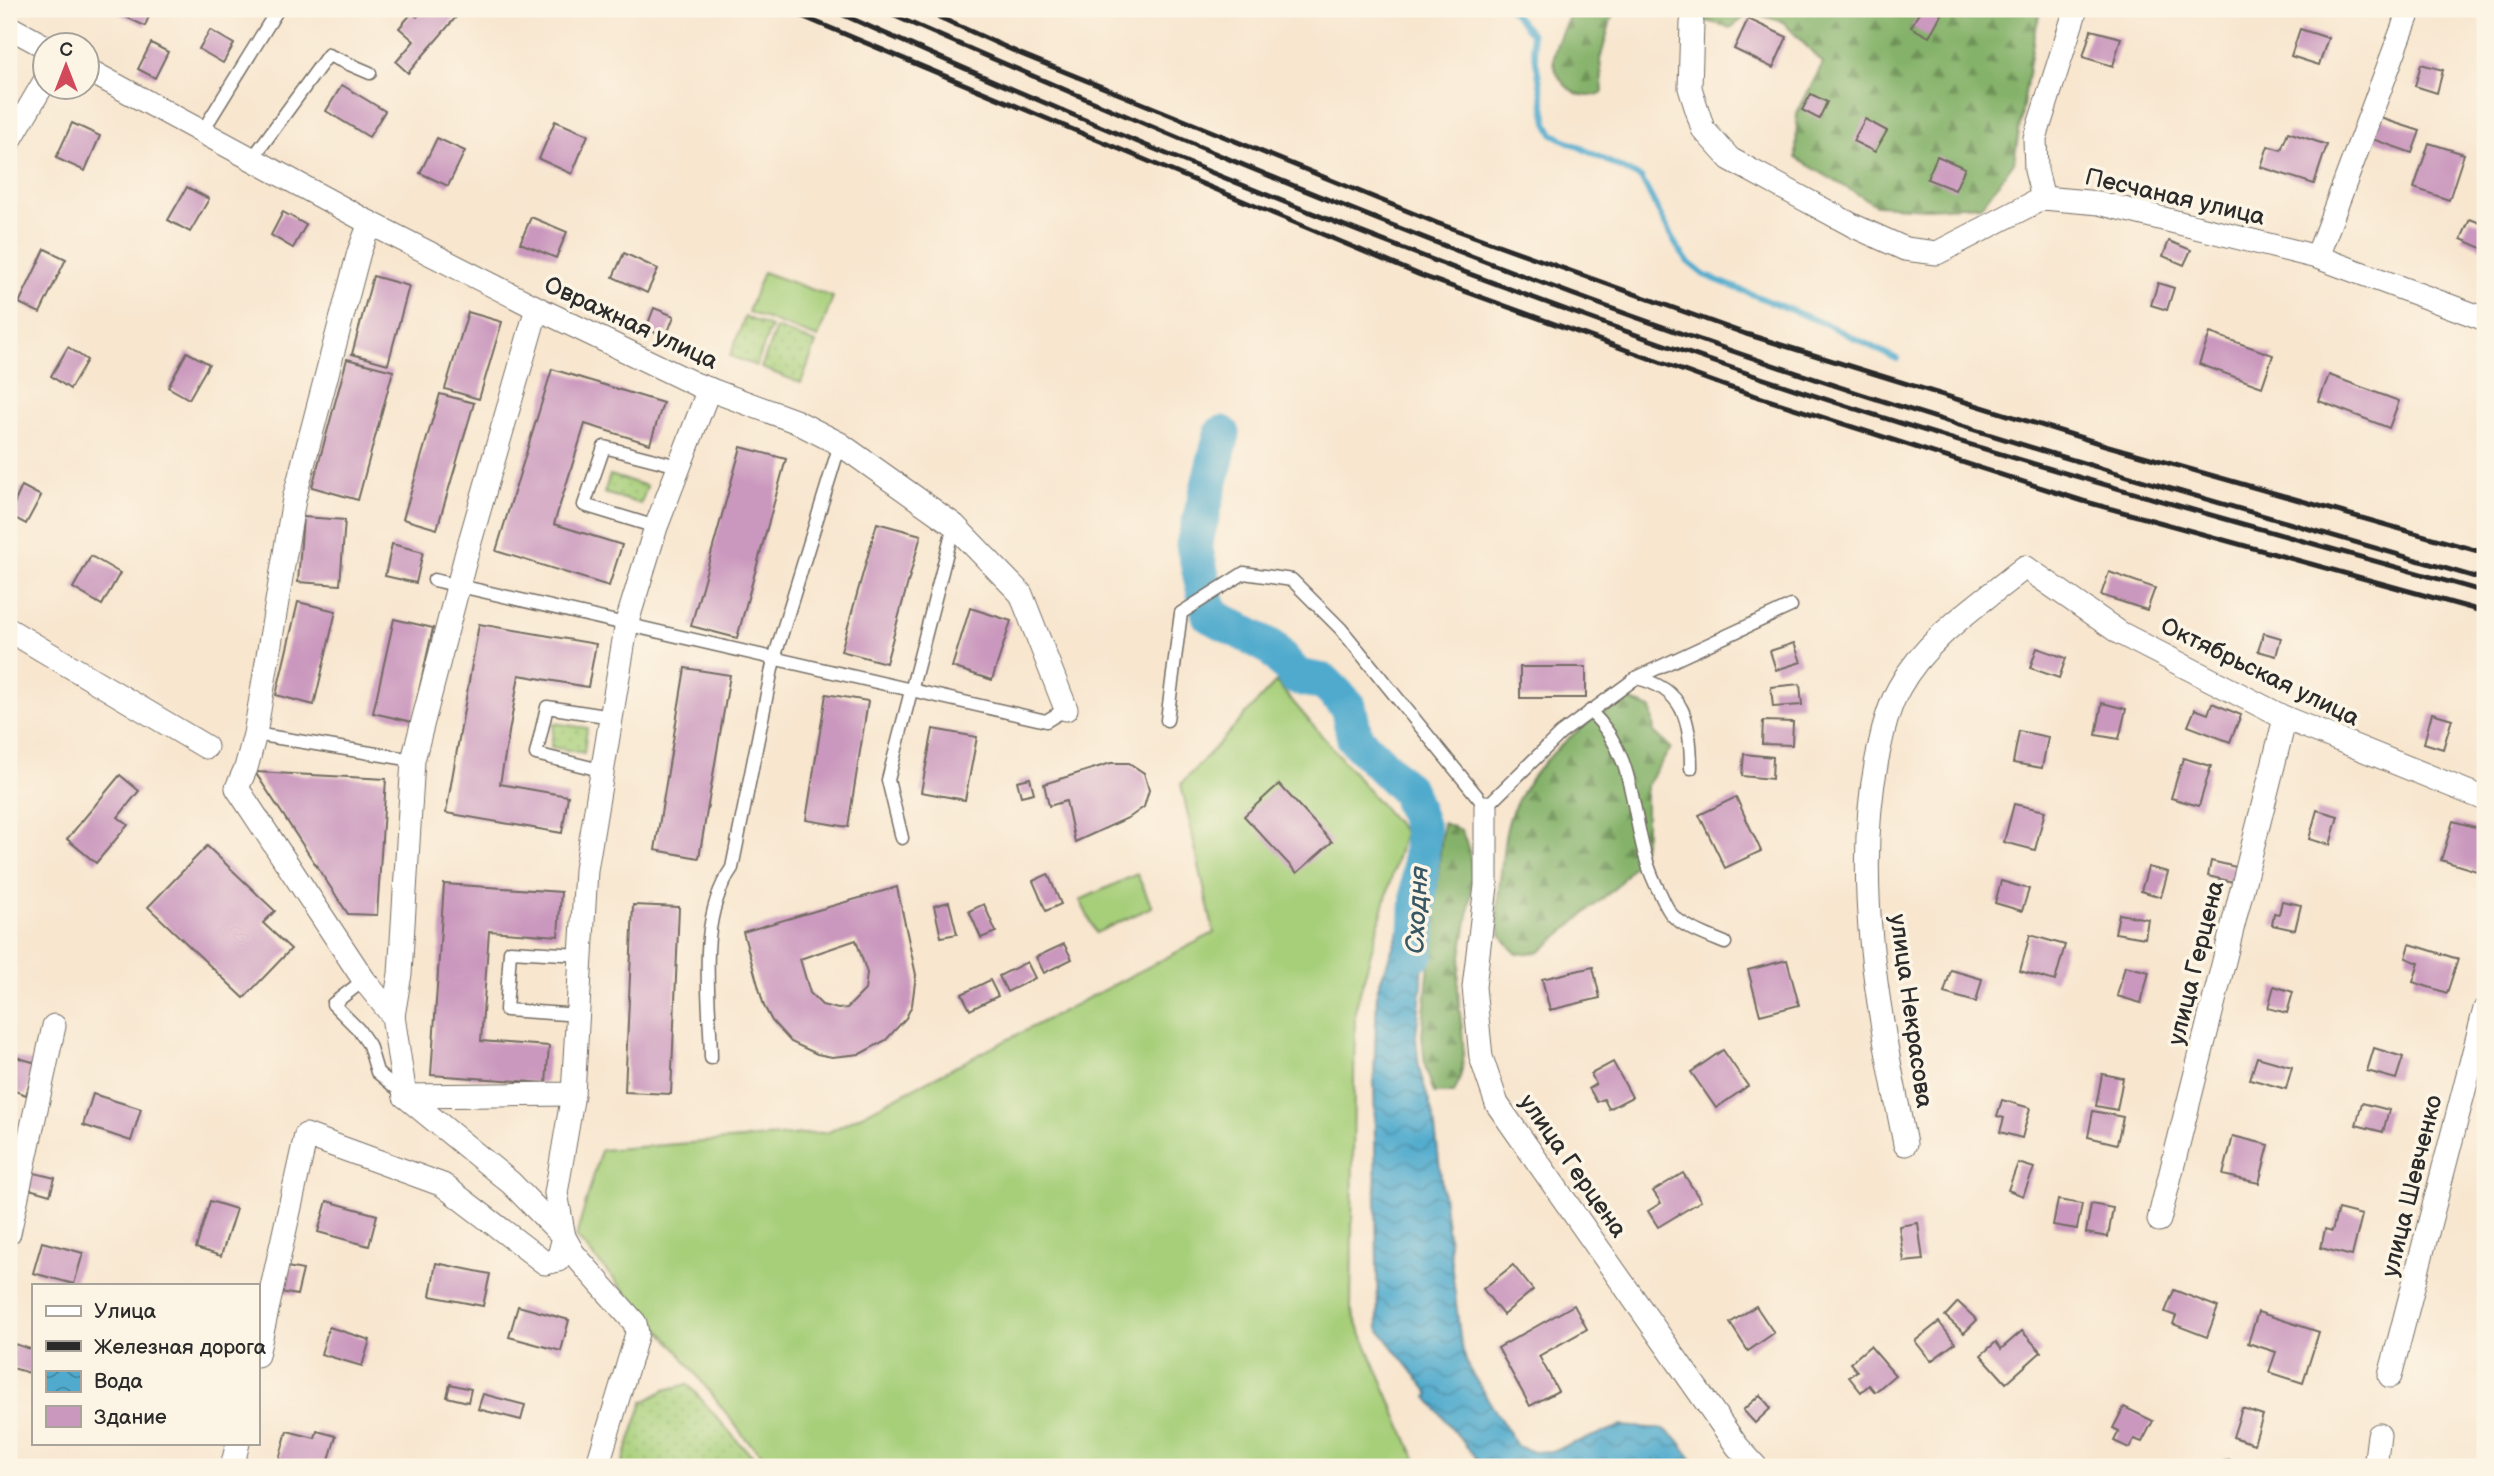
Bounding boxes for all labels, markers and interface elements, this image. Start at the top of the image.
north arrow [32,32,102,102]
text: С [59,39,73,62]
street label: Песчаная улица [2082,162,2268,232]
street label: Овражная улица [540,270,722,376]
street label: Октябрьская улица [2156,611,2364,733]
water label: Сходня [1400,865,1436,955]
street label: улица Герцена [2162,878,2230,1048]
street label: улица Некрасова [1883,912,1939,1110]
street label: улица Герцена [1513,1089,1633,1243]
street label: улица Шевченко [2375,1092,2449,1280]
legend [32,1284,259,1444]
text: Улица [94,1299,157,1324]
text: Железная дорога [94,1335,267,1360]
text: Вода [94,1369,143,1394]
text: Здание [94,1405,167,1430]

